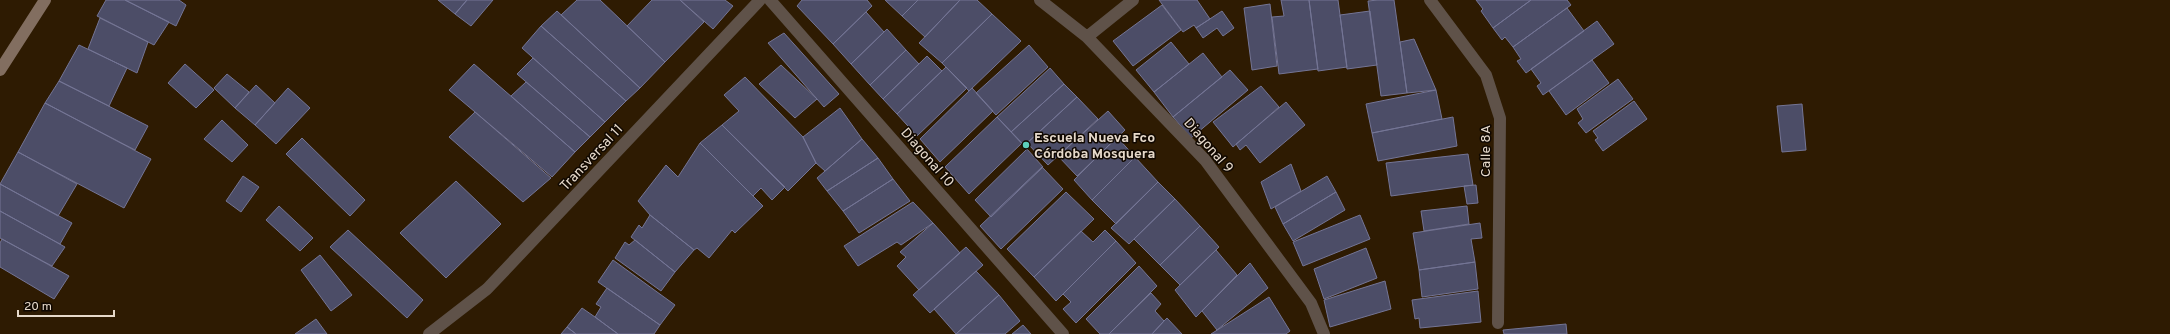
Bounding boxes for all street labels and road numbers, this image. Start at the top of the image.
street label: Diagonal 9 [1180,115,1236,177]
street label: Transversal 11 [557,121,627,195]
street label: Diagonal 10 [897,125,957,191]
street label: Calle 8A [1478,125,1495,177]

